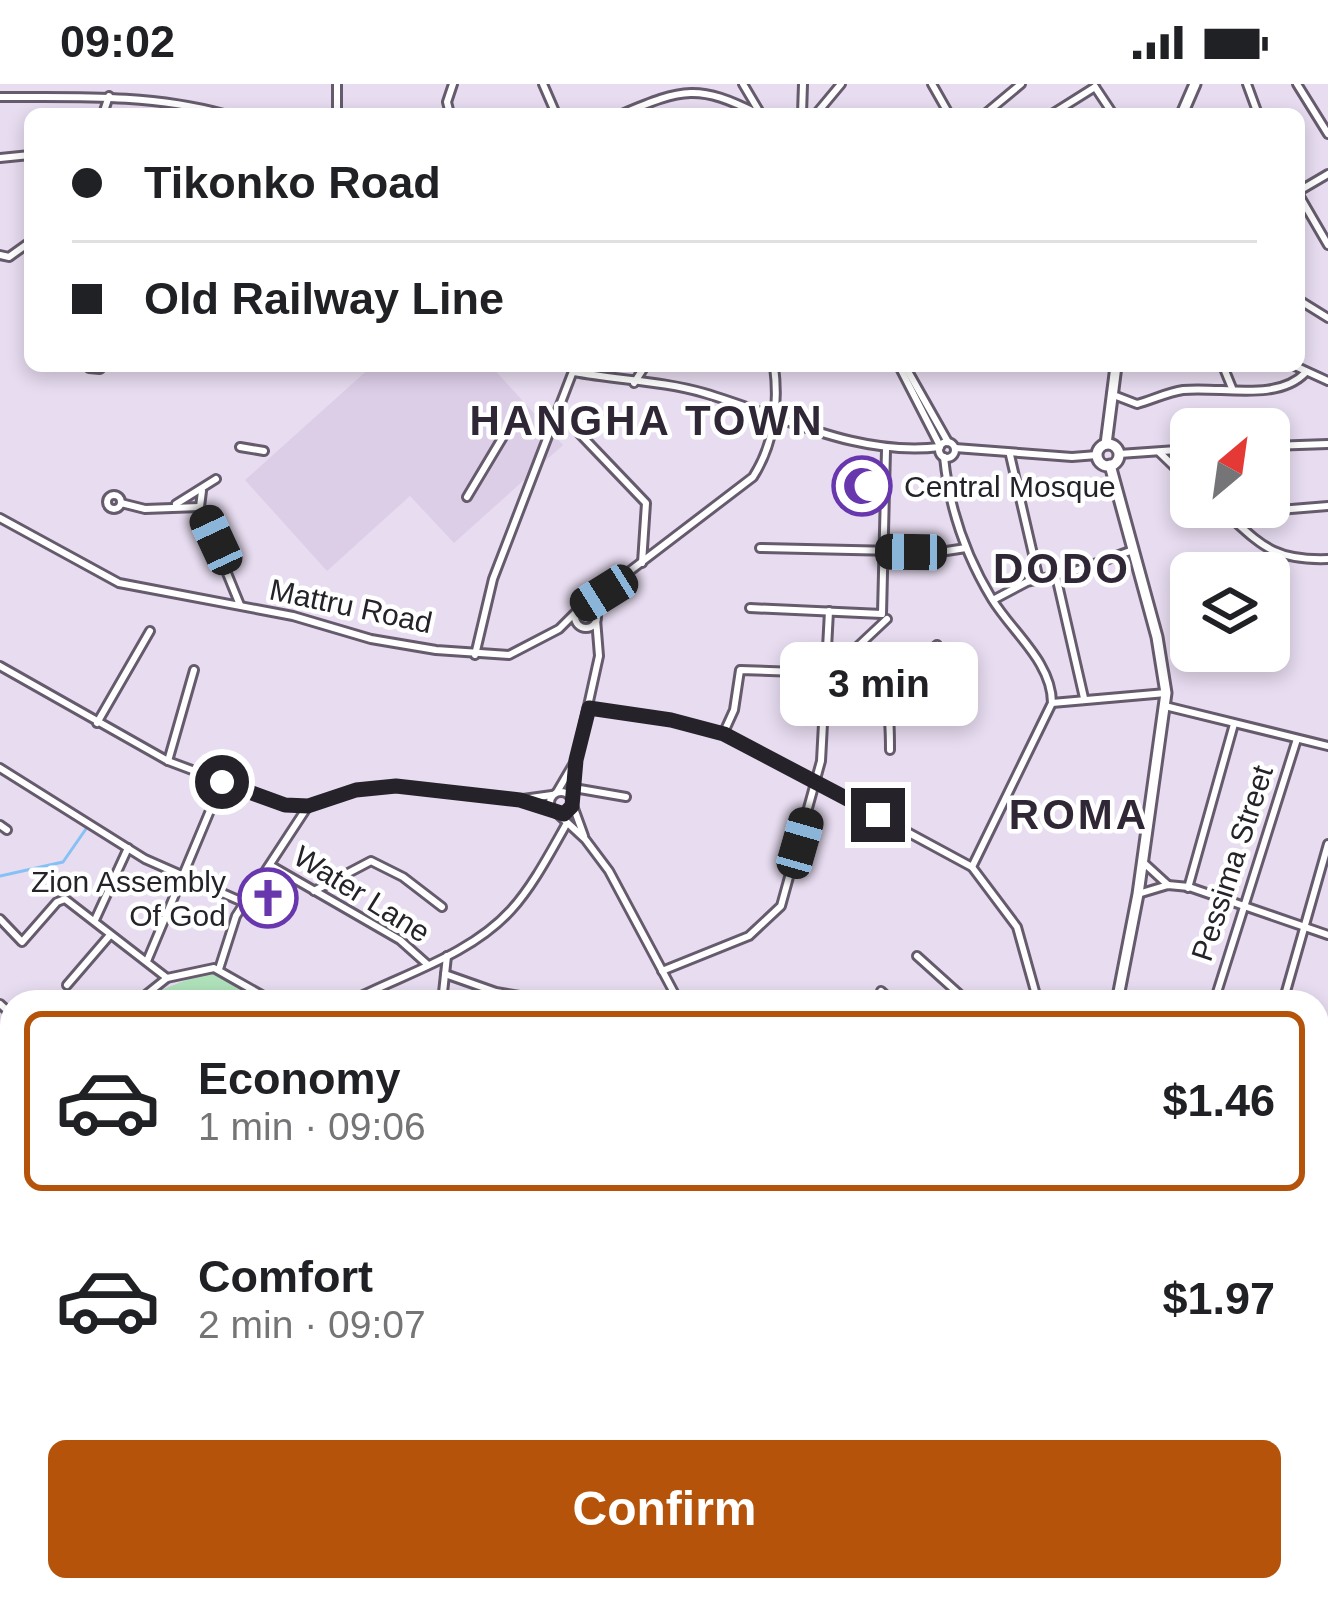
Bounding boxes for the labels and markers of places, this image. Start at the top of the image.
mosque icon: Central Mosque [831,455,893,517]
place label: Central Mosque [904,470,1116,503]
place label: Zion Assembly Of God [31,865,226,932]
church icon: Zion Assembly Of God [237,867,299,929]

